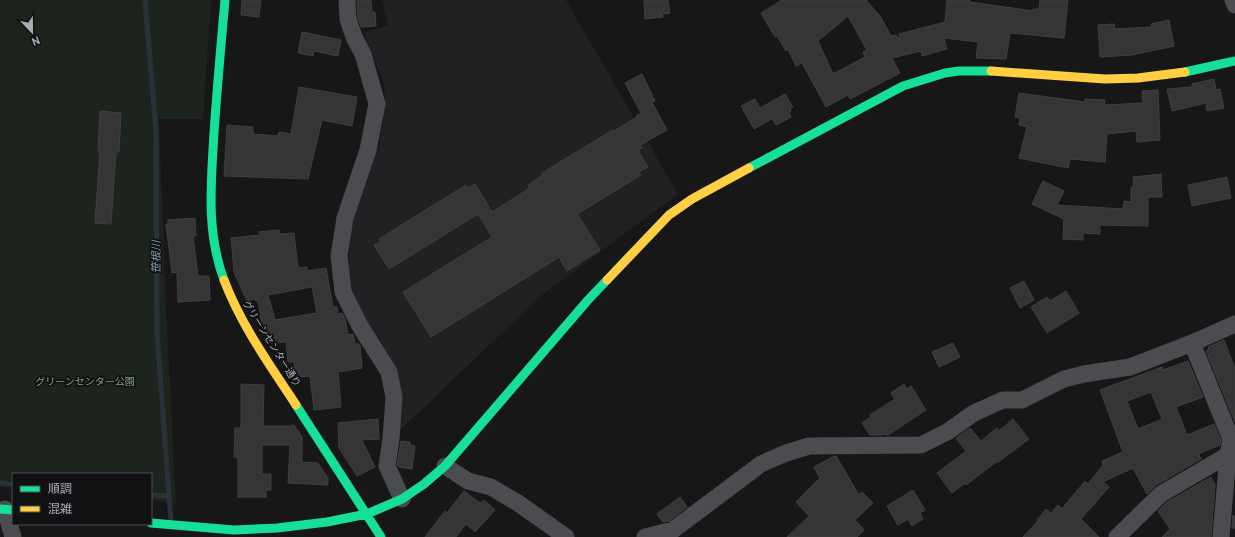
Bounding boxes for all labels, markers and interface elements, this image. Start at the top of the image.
north arrow [12,12,52,52]
text: N [29,32,42,48]
water label: 笹根川 [150,240,164,274]
street label: グリーンセンター通り [239,298,303,390]
park label: グリーンセンター公園 [35,376,135,389]
legend [12,473,152,525]
text: 順調 [48,482,72,498]
text: 混雑 [48,502,72,518]

